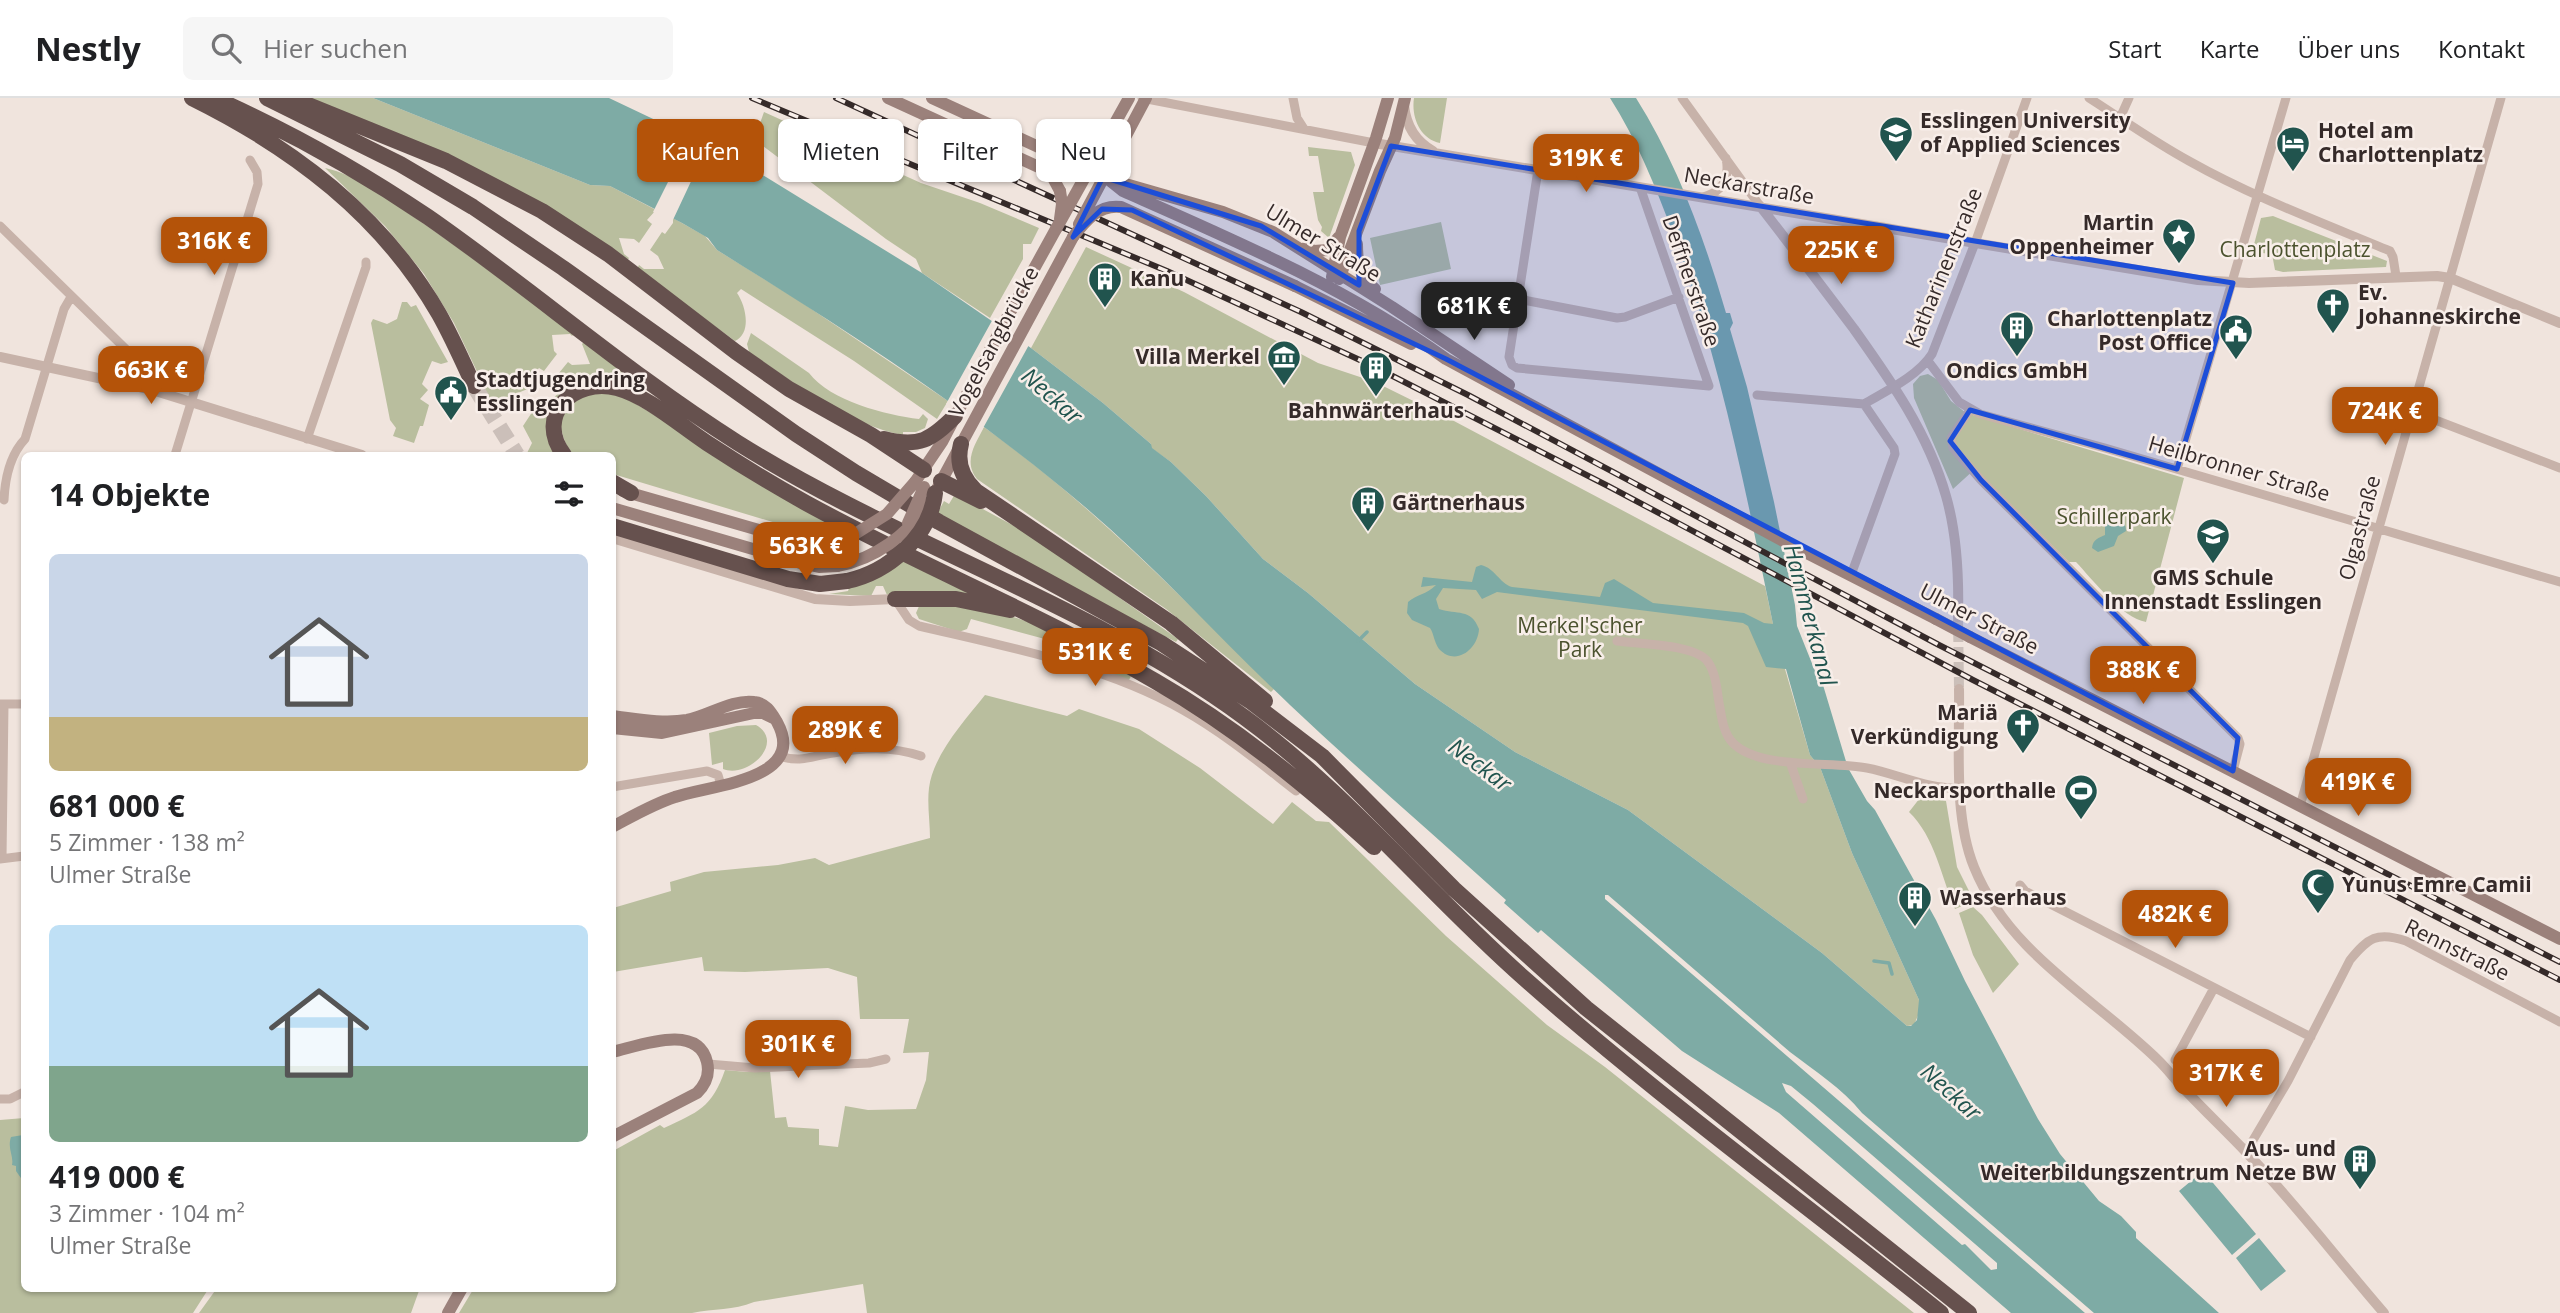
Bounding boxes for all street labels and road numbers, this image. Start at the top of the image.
street label: Neckarstraße [1682,160,1816,210]
street label: Katharinenstraße [1898,183,1988,352]
street label: Ulmer Straße [1261,197,1386,288]
street label: Deffnerstraße [1656,211,1727,350]
street label: Vogelsangbrücke [942,261,1045,422]
street label: Heilbronner Straße [2145,429,2333,507]
street label: Olgastraße [2332,472,2386,583]
street label: Ulmer Straße [1915,576,2044,660]
street label: Rennstraße [2400,912,2514,986]

